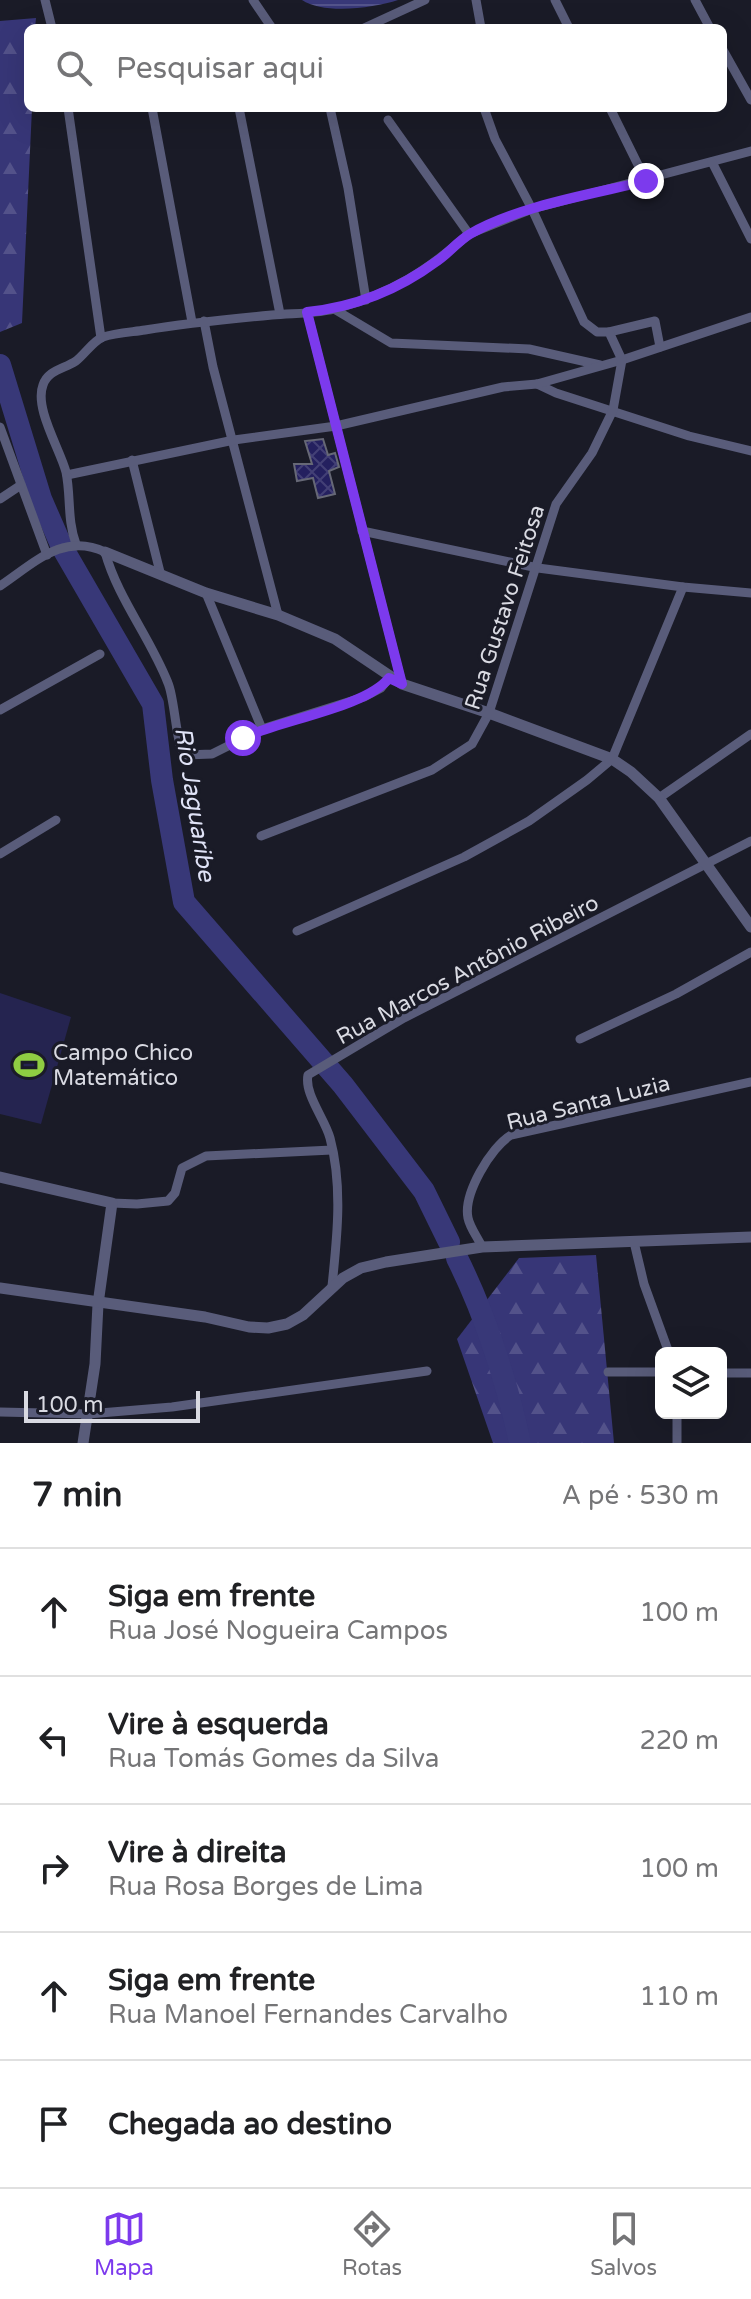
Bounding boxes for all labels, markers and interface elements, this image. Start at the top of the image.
search box [24,24,727,112]
icon: search [52,46,96,90]
text: Pesquisar aqui [116,50,324,87]
route end [628,163,664,199]
street label: Rua Gustavo Feitosa [460,502,550,713]
route start [225,720,261,756]
water label: Rio Jaguaribe [168,725,221,885]
street label: Rua Marcos Antônio Ribeiro [332,889,603,1050]
place label: Campo Chico Matemático [53,1040,193,1091]
sports icon: Campo Chico Matemático [12,1048,46,1082]
street label: Rua Santa Luzia [504,1070,673,1136]
map controls [655,1347,727,1419]
button: layers [655,1347,727,1419]
scale bar [24,1387,200,1423]
text: 100 m [36,1392,103,1418]
text: 7 min [32,1475,123,1516]
text: A pé · 530 m [562,1480,719,1511]
text: Siga em frente [108,1578,315,1615]
icon: ahead [32,1590,76,1634]
text: 100 m [639,1597,719,1628]
text: Rua José Nogueira Campos [108,1615,448,1646]
text: Vire à esquerda [108,1706,329,1743]
icon: left [32,1718,76,1762]
text: 220 m [639,1725,719,1756]
text: Rua Tomás Gomes da Silva [108,1743,439,1774]
text: Vire à direita [108,1834,287,1871]
icon: right [32,1846,76,1890]
text: 100 m [639,1853,719,1884]
text: Rua Rosa Borges de Lima [108,1871,423,1902]
text: Siga em frente [108,1962,315,1999]
icon: ahead [32,1974,76,2018]
text: 110 m [639,1981,719,2012]
text: Rua Manoel Fernandes Carvalho [108,1999,508,2030]
icon: arrive [32,2102,76,2146]
text: Chegada ao destino [108,2106,392,2143]
tab: Mapa [94,2207,154,2281]
tab: Rotas [342,2207,402,2281]
tab: Salvos [590,2207,657,2281]

